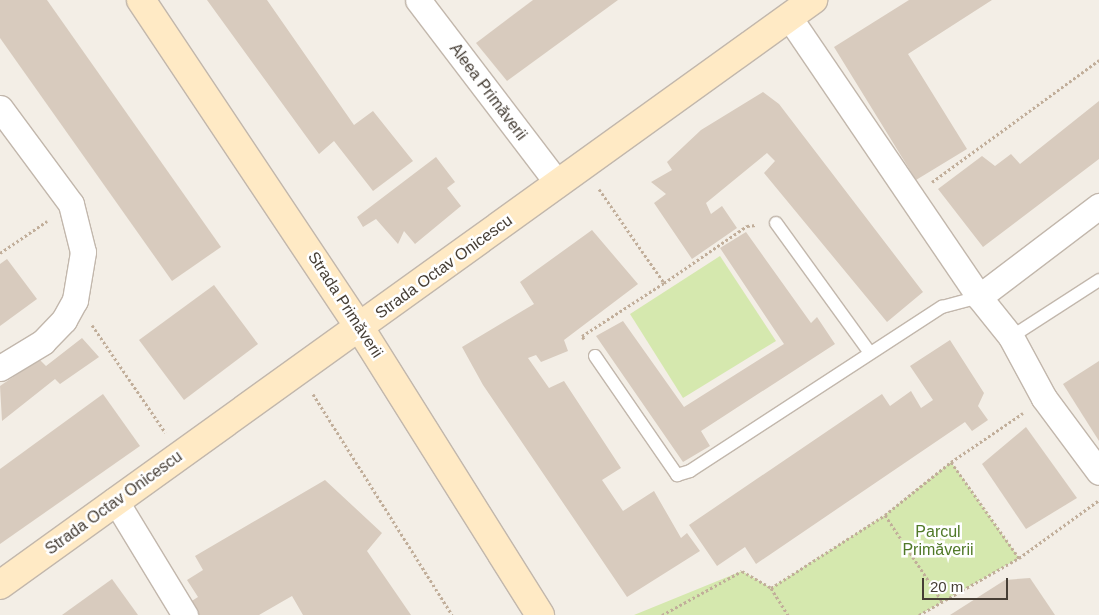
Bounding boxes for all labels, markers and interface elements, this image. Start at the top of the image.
street label: Aleea Primăverii [445,40,531,144]
street label: Strada Octav Onicescu [372,211,516,323]
street label: Strada Primăverii [304,248,386,362]
street label: Strada Octav Onicescu [42,447,186,559]
park label: Parcul Primăverii [902,522,974,560]
scale bar [924,568,1010,600]
text: 20 m [930,578,963,595]

